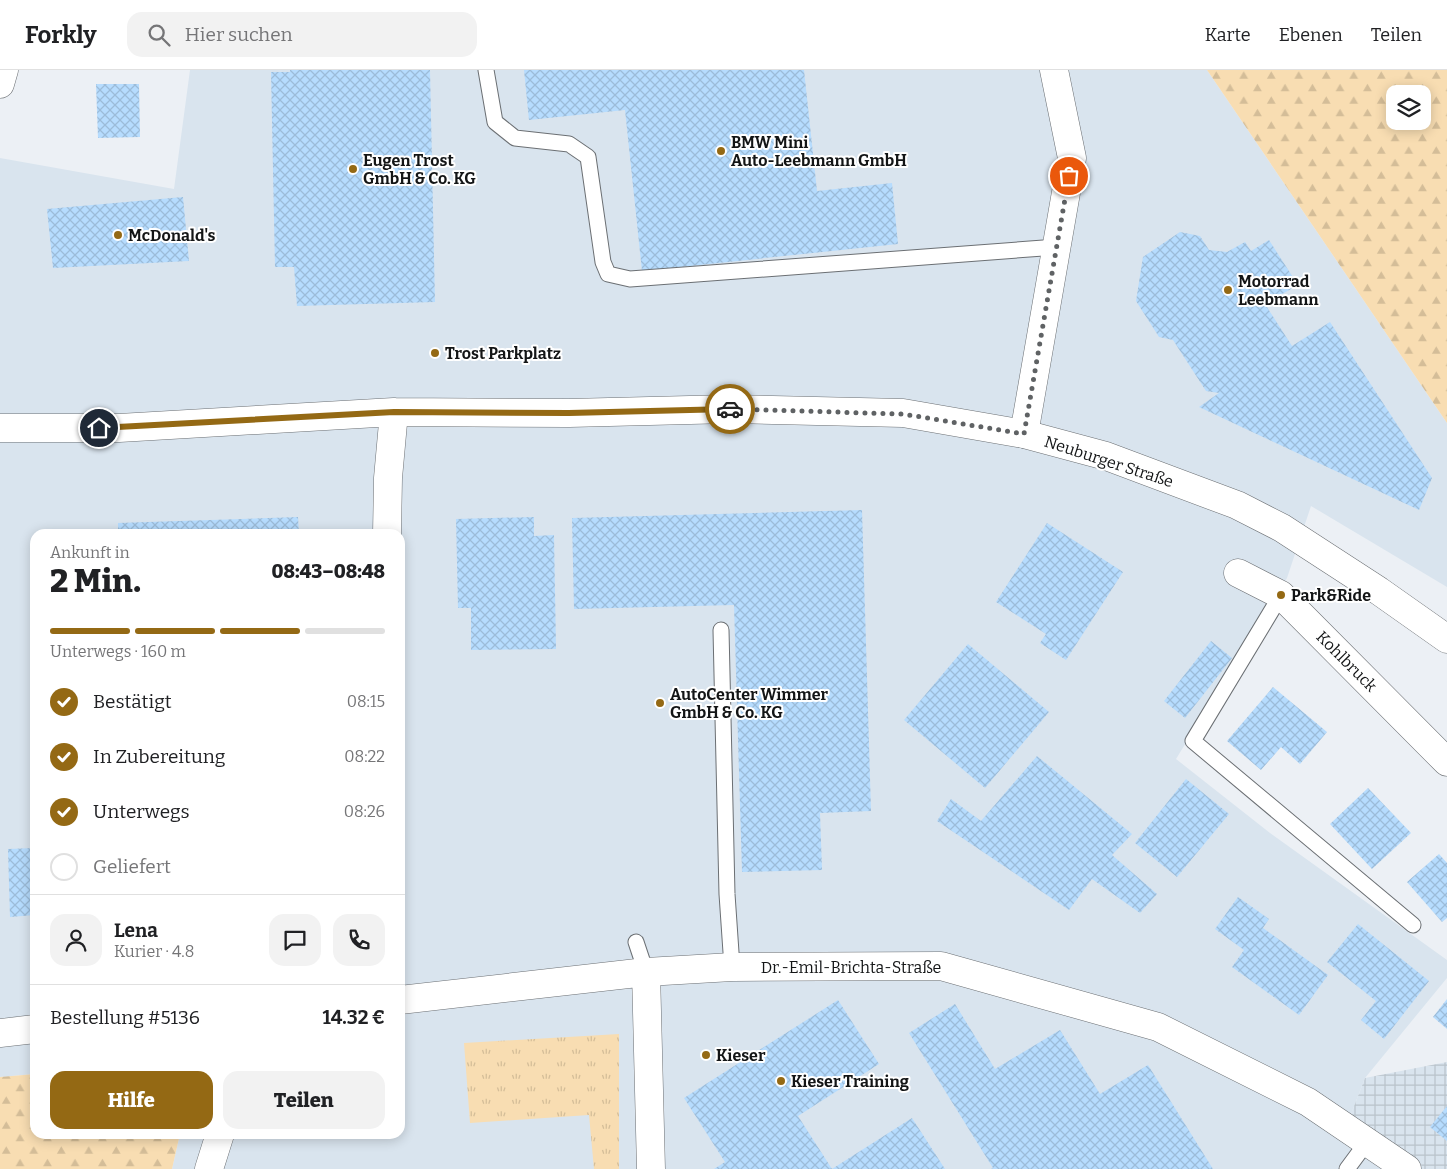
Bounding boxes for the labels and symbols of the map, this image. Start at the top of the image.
place label: BMW Mini Auto-Leebmann GmbH [731,133,907,170]
marker: BMW Mini Auto-Leebmann GmbH [715,145,727,157]
place label: Eugen Trost GmbH & Co. KG [363,151,476,188]
pin [1048,155,1090,197]
marker: Eugen Trost GmbH & Co. KG [347,163,359,175]
place label: McDonald's [128,226,215,245]
marker: McDonald's [112,229,124,241]
place label: Motorrad Leebmann [1238,272,1319,309]
marker: Motorrad Leebmann [1222,284,1234,296]
place label: Trost Parkplatz [445,344,561,363]
marker: Trost Parkplatz [429,347,441,359]
courier [705,384,755,434]
pin [78,407,120,449]
street label: Neuburger Straße [1042,432,1176,491]
place label: Park&Ride [1291,586,1371,605]
marker: Park&Ride [1275,589,1287,601]
street label: Kohlbruck [1313,627,1381,695]
place label: AutoCenter Wimmer GmbH & Co. KG [670,685,829,722]
marker: AutoCenter Wimmer GmbH & Co. KG [654,697,666,709]
street label: Dr.-Emil-Brichta-Straße [761,958,941,977]
place label: Kieser [716,1046,766,1065]
marker: Kieser [700,1049,712,1061]
place label: Kieser Training [791,1072,909,1091]
marker: Kieser Training [775,1075,787,1087]

